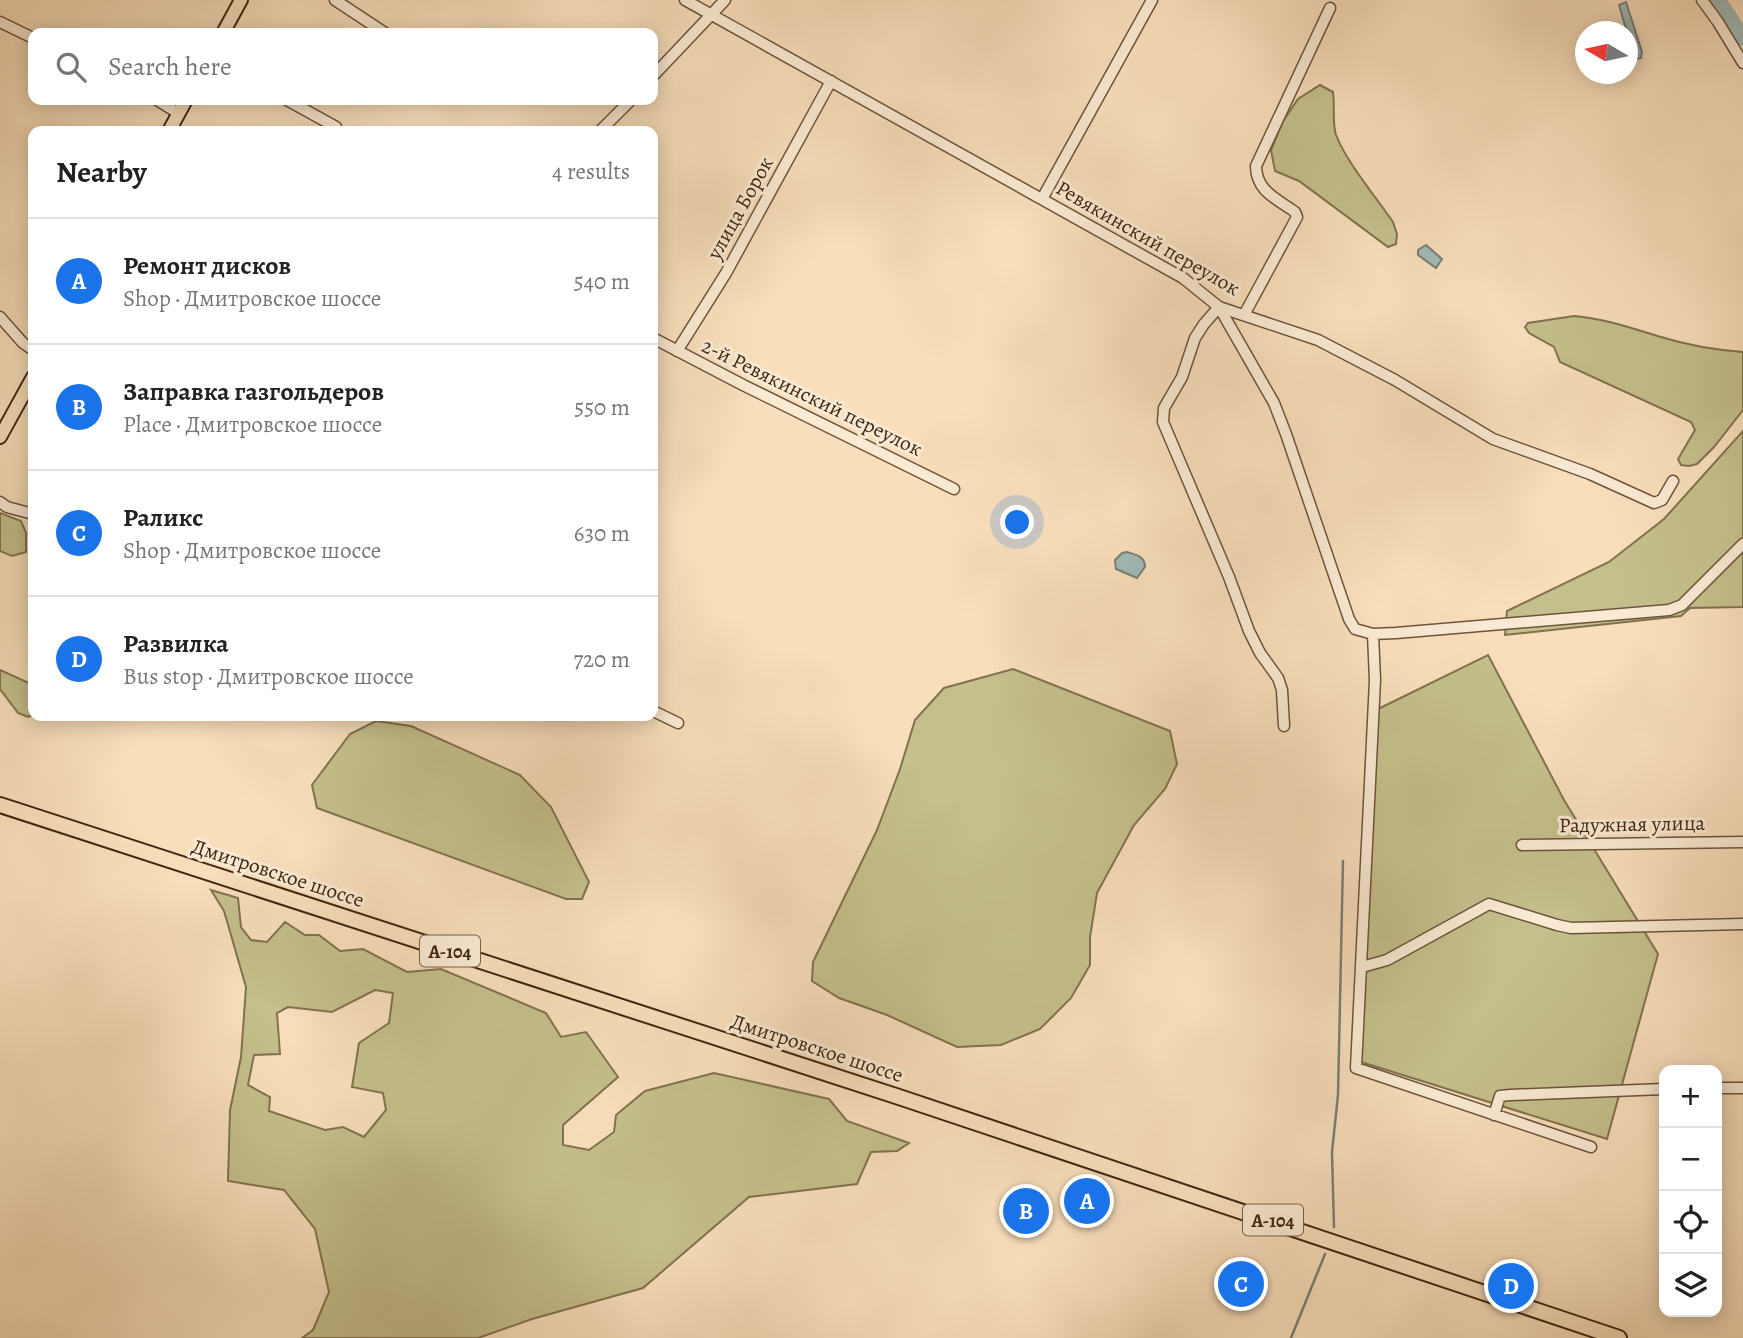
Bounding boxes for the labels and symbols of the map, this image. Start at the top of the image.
north arrow [1575,21,1638,84]
street label: улица Борок [700,151,780,265]
street label: Ревякинский переулок [1051,174,1245,302]
street label: 2-й Ревякинский переулок [697,331,927,463]
your location [1000,505,1034,539]
street label: Радужная улица [1559,809,1706,839]
street label: Дмитровское шоссе [188,832,368,914]
road number: А-104 [420,936,480,967]
street label: Дмитровское шоссе [727,1007,907,1089]
pin: A [1064,1175,1110,1227]
pin: B [1003,1185,1049,1237]
road number: А-104 [1243,1204,1303,1236]
pin: C [1218,1258,1264,1310]
pin: D [1488,1260,1534,1312]

